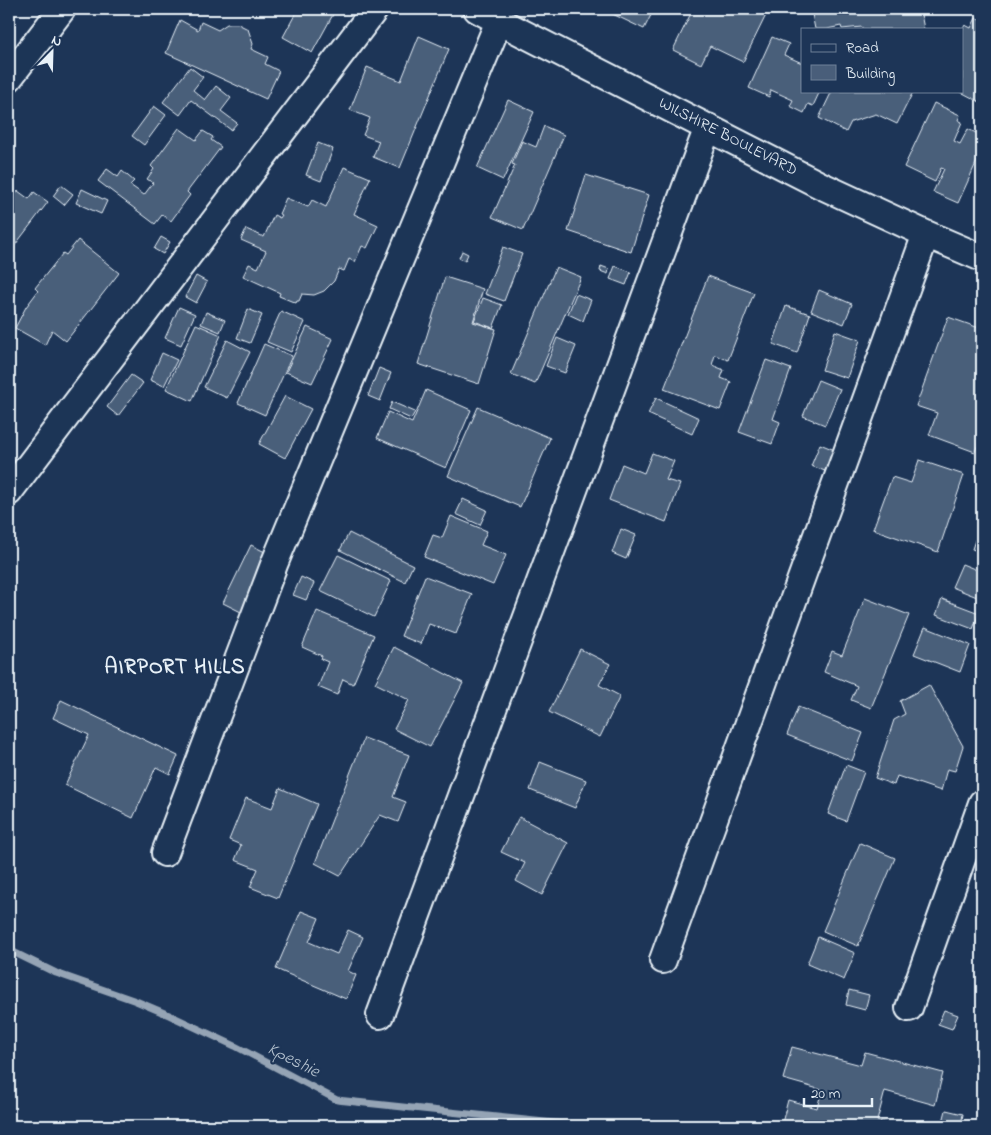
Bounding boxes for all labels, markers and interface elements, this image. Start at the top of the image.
north arrow [28,28,78,78]
legend [801,28,964,92]
text: N [48,30,65,53]
text: Road [846,37,879,59]
text: Building [845,63,895,86]
street label: WILSHIRE BOULEVARD [654,92,802,182]
district label: AIRPORT HILLS [105,653,245,683]
water label: Kpeshie [262,1037,325,1086]
scale bar [804,1075,871,1107]
text: 20 m [811,1083,841,1105]

